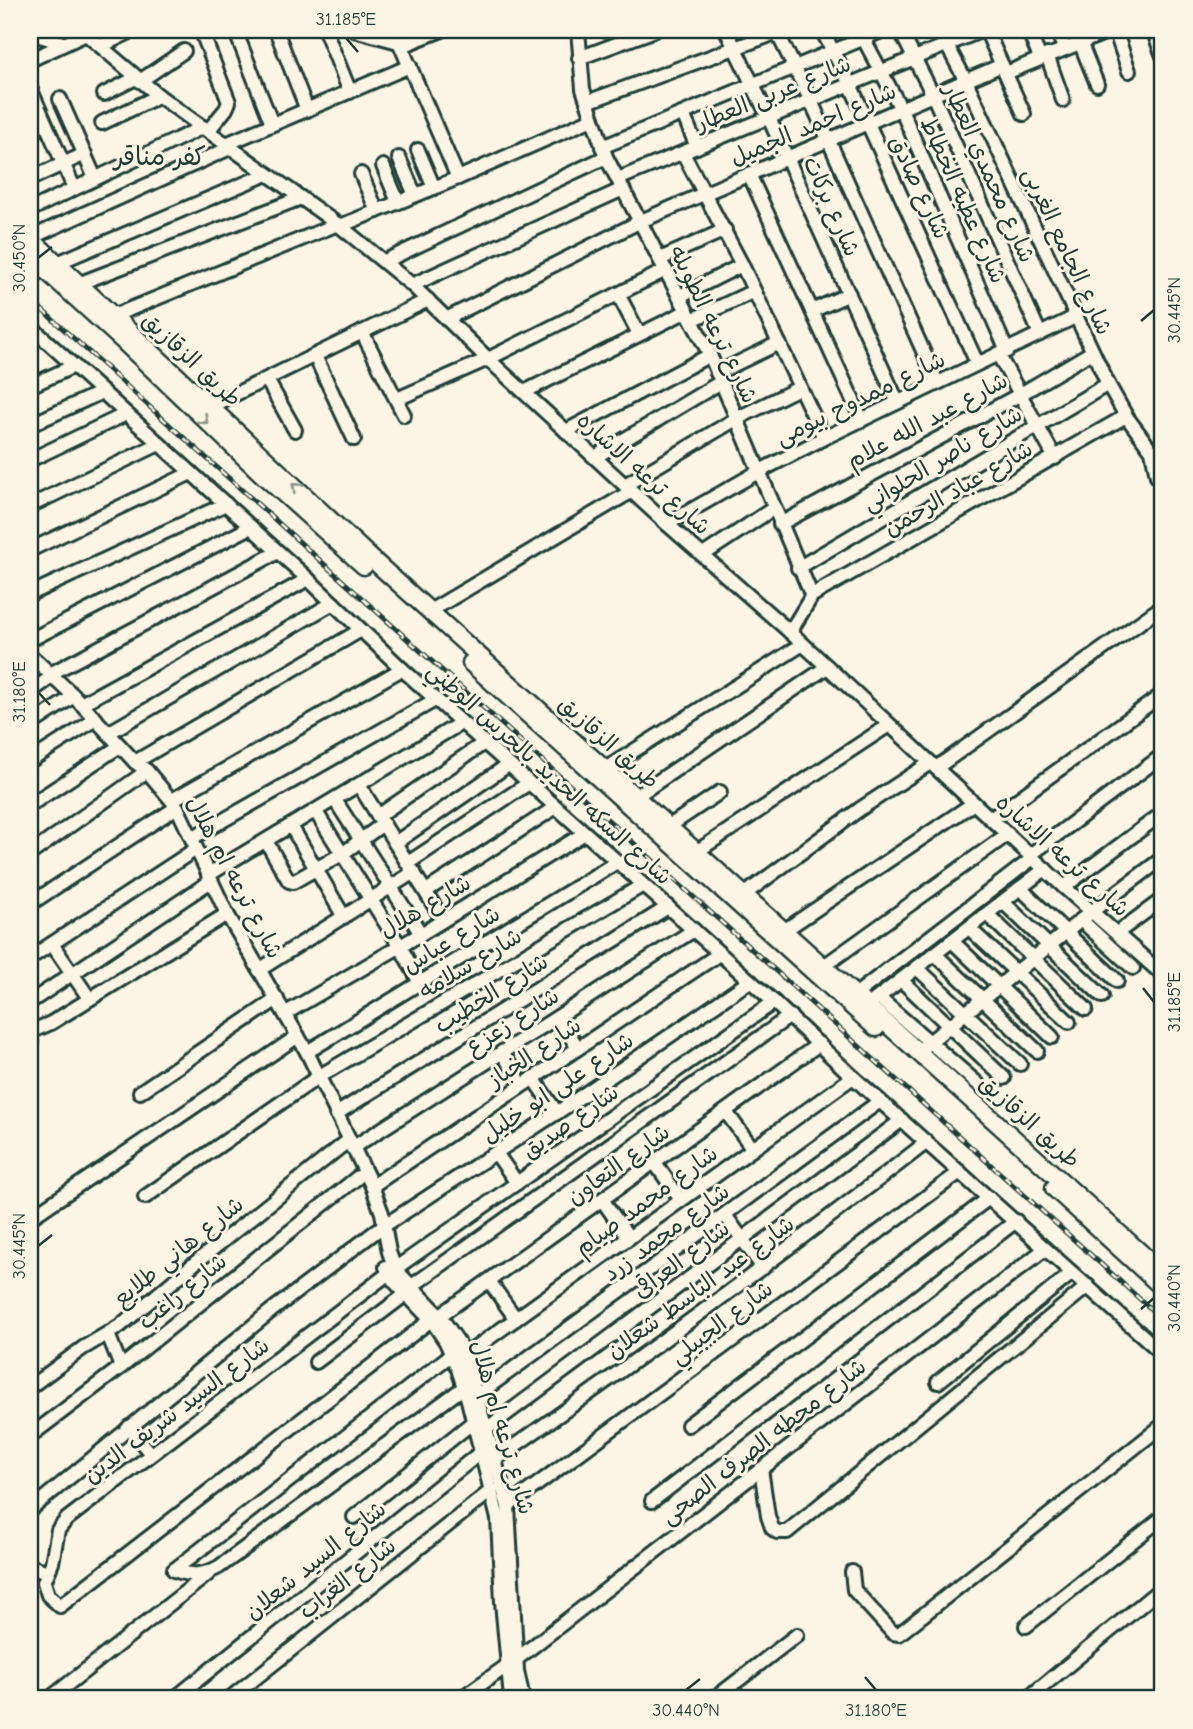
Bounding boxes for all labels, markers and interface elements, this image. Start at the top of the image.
text: 31.185°E [316,9,376,30]
street label: شارع عربى العطار [690,50,855,139]
street label: شارع احمد الجميل [726,77,901,173]
street label: شارع محمدي العطار [934,78,1041,268]
street label: شارع عطيه الخطاط [913,113,1012,288]
street label: شارع صادق [882,131,955,244]
district label: كفر مناقر [112,142,206,172]
street label: شارع بركات [796,152,866,261]
street label: شارع الجامع الغربى [1014,163,1118,340]
text: 30.450°N [9,224,30,292]
street label: شارع ترعه الطويله [662,241,763,408]
text: 30.445°N [1164,277,1185,343]
street label: طريق الزقازيق [136,306,247,412]
street label: شارع ممدوح بيومى [771,346,950,453]
street label: شارع عبد الله علام [842,367,1014,478]
street label: شارع ناصر الحلواني [857,400,1031,523]
street label: شارع ترعه الاشاره [570,406,716,542]
one-way arrow [196,412,209,424]
street label: شارع عباد الرحمن [879,435,1039,544]
one-way arrow [291,482,304,495]
street label: شارع السكه الحديد بالحرس الوطني [417,656,678,896]
text: 31.180°E [9,661,30,723]
street label: طريق الزقازيق [553,690,665,795]
street label: شارع ترعه الاشاره [989,788,1135,924]
street label: شارع ترعه ام هلال [177,791,289,965]
street label: شارع هلال [375,869,477,946]
street label: شارع عباس [398,900,506,981]
street label: شارع سلامه [414,922,528,1006]
street label: شارع الخطيب [429,948,554,1041]
text: 31.185°E [1164,972,1185,1032]
street label: شارع زعزع [461,982,565,1062]
street label: شارع الخباز [481,1011,587,1096]
street label: شارع على ابو خليل [476,1026,640,1150]
street label: طريق الزقازيق [974,1069,1086,1174]
street label: شارع صديق [517,1078,625,1166]
street label: شارع التعاون [562,1118,676,1212]
street label: شارع محمد صيام [570,1139,725,1265]
street label: شارع محمد زرد [598,1178,736,1289]
street label: شارع هاني طلايع [108,1191,253,1318]
street label: شارع عبد الباسط شعلان [601,1210,801,1366]
text: 30.445°N [9,1213,30,1279]
street label: شارع العراقى [627,1214,736,1306]
street label: شارع راغب [133,1248,233,1337]
text: 30.440°N [1164,1264,1185,1332]
street label: شارع الجبيلي [665,1275,782,1375]
street label: شارع السيد شريف الدين [78,1332,276,1491]
street label: شارع ترعه ام هلال [461,1337,540,1519]
street label: شارع محطه الصرف الصحى [655,1353,873,1532]
street label: شارع السيد شعلان [239,1495,393,1627]
street label: شارع الغراب [293,1532,403,1626]
text: 30.440°N [652,1700,720,1721]
text: 31.180°E [845,1700,907,1721]

